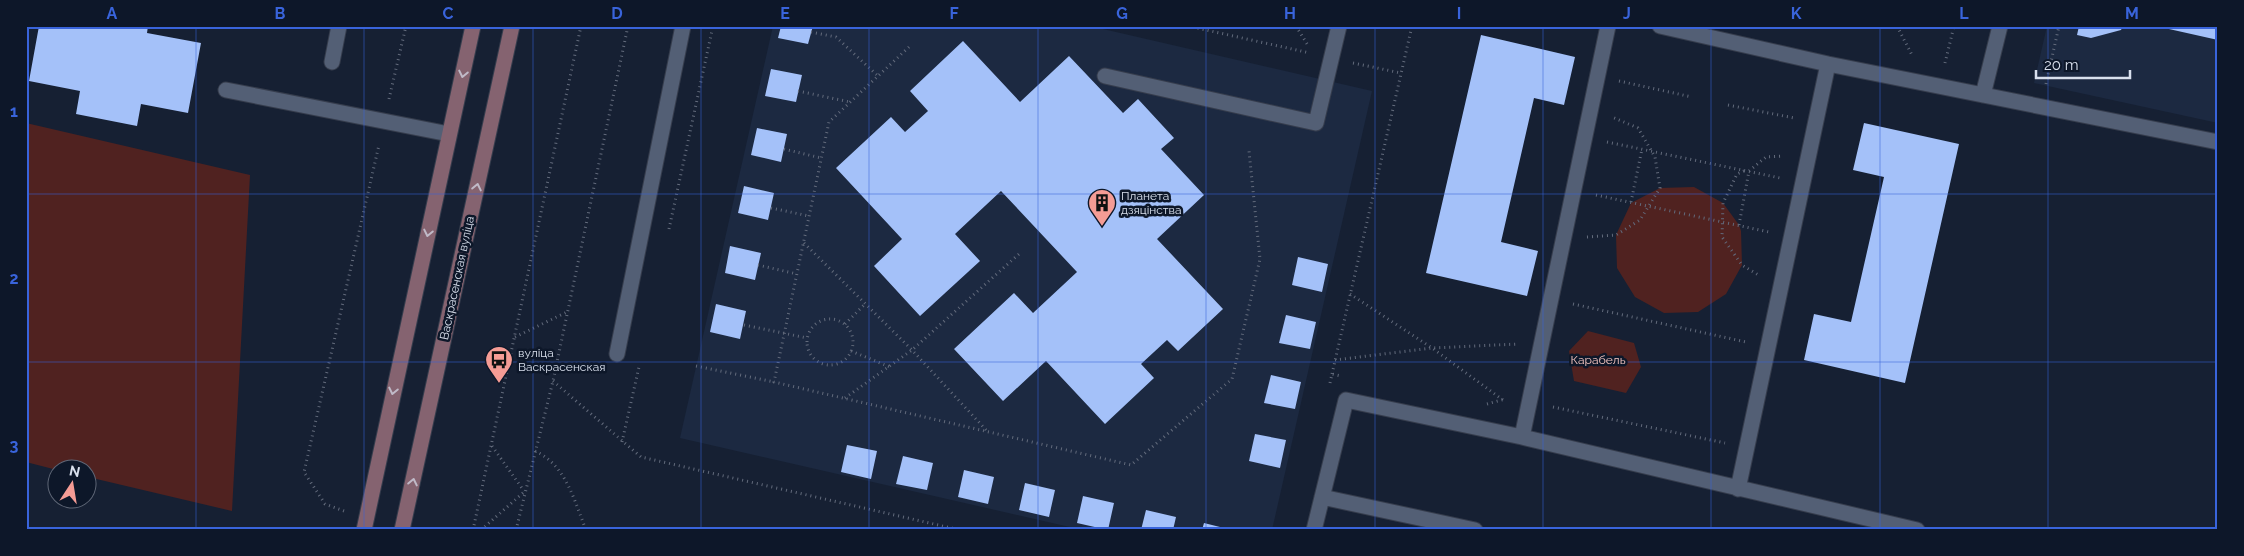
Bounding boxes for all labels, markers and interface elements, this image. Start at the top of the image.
text: A [107,4,118,23]
text: B [275,4,286,23]
text: C [443,4,454,23]
text: D [611,4,623,23]
text: E [780,4,790,23]
text: F [949,4,959,23]
text: G [1116,4,1128,23]
text: H [1284,4,1296,23]
text: I [1457,4,1461,23]
text: J [1623,4,1631,23]
text: K [1791,4,1802,23]
text: L [1959,4,1969,23]
text: M [2125,4,2139,23]
scale bar [2036,48,2130,80]
text: 20 m [2044,56,2079,74]
one-way arrow [458,69,468,78]
text: 1 [10,102,18,121]
one-way arrow [471,182,482,191]
building icon: Планета дзяцінства [1087,188,1117,227]
place label: Планета дзяцінства [1121,189,1182,217]
street label: Васкрасенская вуліца [437,215,477,341]
one-way arrow [423,228,433,237]
text: 2 [9,269,19,288]
bus stop icon: вуліца Васкрасенская [484,345,514,384]
place label: вуліца Васкрасенская [518,346,605,374]
park label: Карабель [1570,353,1626,367]
one-way arrow [388,387,399,396]
text: 3 [10,436,19,455]
north arrow [48,458,98,508]
text: N [68,462,82,480]
one-way arrow [407,478,417,487]

